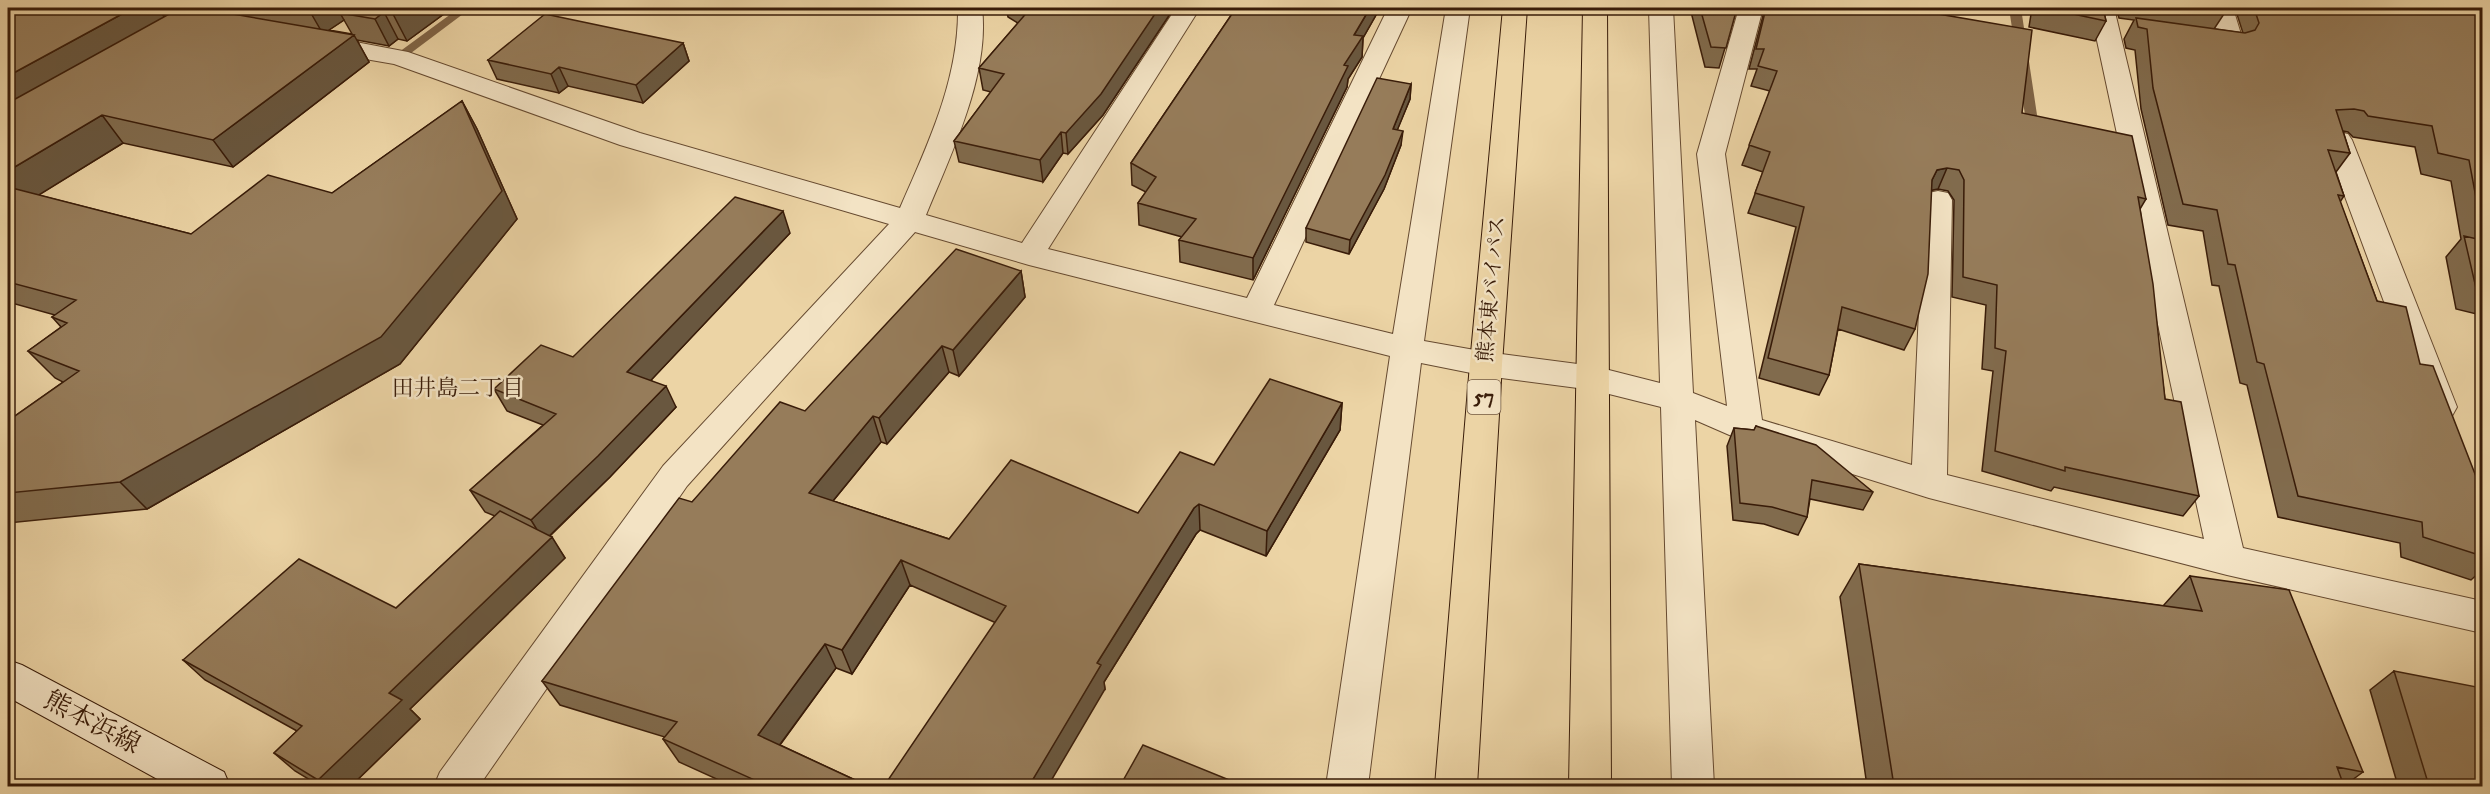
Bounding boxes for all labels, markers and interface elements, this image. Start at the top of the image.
street label: 熊本東バイパス [1473,215,1511,363]
district label: 田井島二丁目 [392,375,524,402]
road number: 57 [1468,380,1500,414]
street label: 熊本浜線 [38,684,146,762]

